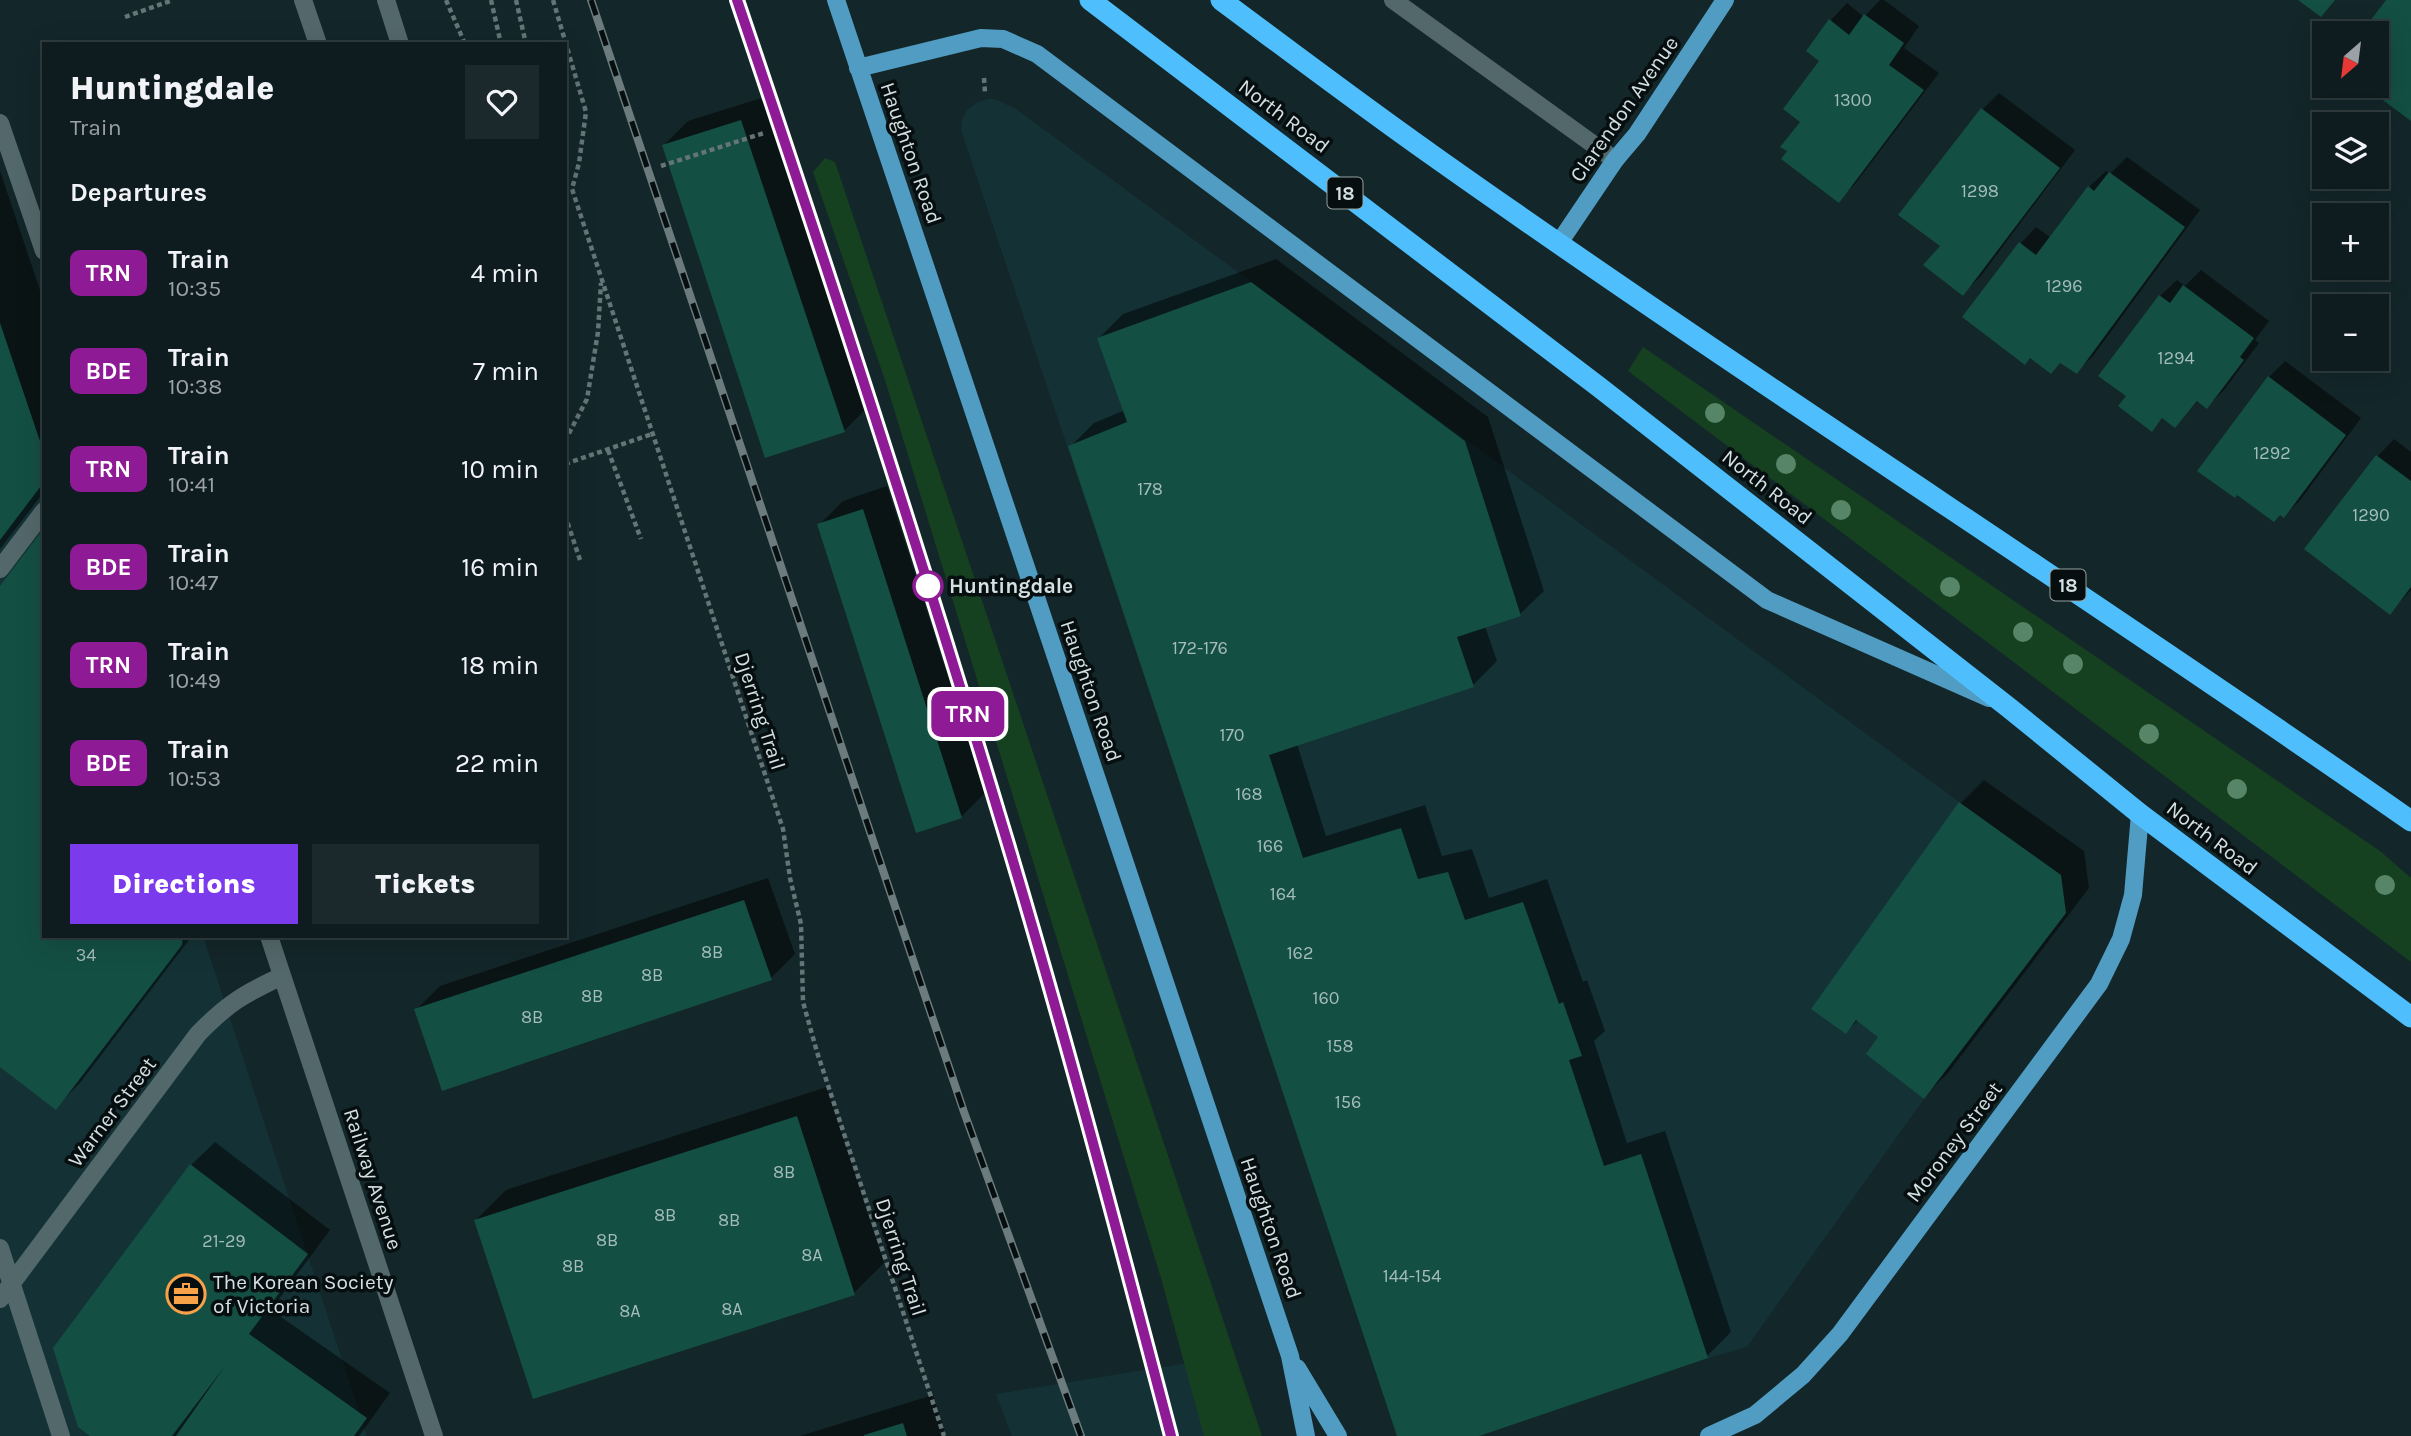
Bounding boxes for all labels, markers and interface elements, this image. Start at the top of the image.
north arrow [2312,21,2389,98]
map controls [2312,21,2389,371]
street label: Clarendon Avenue [1565,32,1683,186]
button: heart [465,65,539,139]
text: Huntingdale [70,69,274,107]
street label: North Road [1234,74,1334,158]
street label: Haughton Road [876,79,946,227]
house number: 1300 [1834,89,1872,111]
button: layers [2312,112,2389,189]
text: Train [70,114,122,141]
text: Departures [70,177,207,208]
road number: 18 [1328,178,1362,209]
house number: 1298 [1961,180,1999,202]
button: + [2312,203,2389,280]
text: Train [168,244,230,275]
text: 4 min [471,258,539,289]
text: TRN [86,259,131,287]
text: 10:35 [168,275,221,302]
house number: 1296 [2045,275,2083,297]
button: − [2312,294,2389,371]
text: Train [168,342,230,373]
house number: 1294 [2158,347,2194,369]
text: 7 min [473,356,539,387]
text: BDE [85,357,132,385]
text: 10:38 [168,373,222,400]
text: Train [168,440,230,471]
house number: 1292 [2253,442,2291,464]
street label: North Road [1717,445,1817,529]
text: 10 min [461,454,539,485]
text: TRN [86,455,131,483]
text: 10:41 [168,471,215,498]
house number: 178 [1137,478,1163,500]
house number: 1290 [2352,504,2390,526]
text: Train [168,538,230,569]
text: 16 min [462,552,539,583]
text: BDE [85,553,132,581]
text: 10:47 [168,569,218,596]
road number: 18 [2050,570,2086,600]
marker: Huntingdale [913,571,943,601]
place label: Huntingdale [949,574,1073,598]
street label: Haughton Road [1056,617,1126,765]
text: Train [168,636,230,667]
house number: 172-176 [1172,637,1228,659]
street label: Djerring Trail [730,649,790,773]
text: 18 min [460,650,539,681]
text: TRN [86,651,131,679]
text: 10:49 [168,667,221,694]
line badge: TRN [928,691,1008,737]
text: TRN [945,700,991,728]
house number: 170 [1219,724,1245,746]
text: Train [168,734,230,765]
text: 22 min [455,748,539,779]
text: BDE [85,749,132,777]
text: 10:53 [168,765,221,792]
house number: 168 [1235,783,1263,805]
street label: North Road [2162,796,2262,880]
house number: 166 [1257,835,1283,857]
button: Directions [70,844,298,924]
button: Tickets [312,844,539,924]
house number: 164 [1270,883,1296,905]
house number: 8B [701,941,723,963]
house number: 162 [1287,942,1313,964]
house number: 34 [76,944,96,966]
house number: 8B [641,964,663,986]
house number: 8B [581,985,603,1007]
house number: 160 [1313,987,1339,1009]
house number: 8B [521,1006,543,1028]
house number: 158 [1326,1035,1354,1057]
street label: Warner Street [63,1052,161,1172]
street label: Moroney Street [1901,1077,2007,1207]
house number: 156 [1335,1091,1361,1113]
street label: Railway Avenue [339,1105,407,1253]
street label: Haughton Road [1236,1154,1306,1302]
house number: 8B [773,1161,795,1183]
street label: Djerring Trail [871,1195,931,1319]
house number: 8B [654,1204,676,1226]
house number: 8B [718,1209,740,1231]
house number: 8B [596,1229,618,1251]
house number: 21-29 [202,1230,246,1252]
house number: 8A [801,1244,823,1266]
house number: 8B [562,1255,584,1277]
house number: 144-154 [1383,1265,1441,1287]
place label: The Korean Society of Victoria [213,1270,394,1318]
office icon: The Korean Society of Victoria [165,1273,207,1315]
house number: 8A [721,1298,743,1320]
house number: 8A [619,1300,641,1322]

